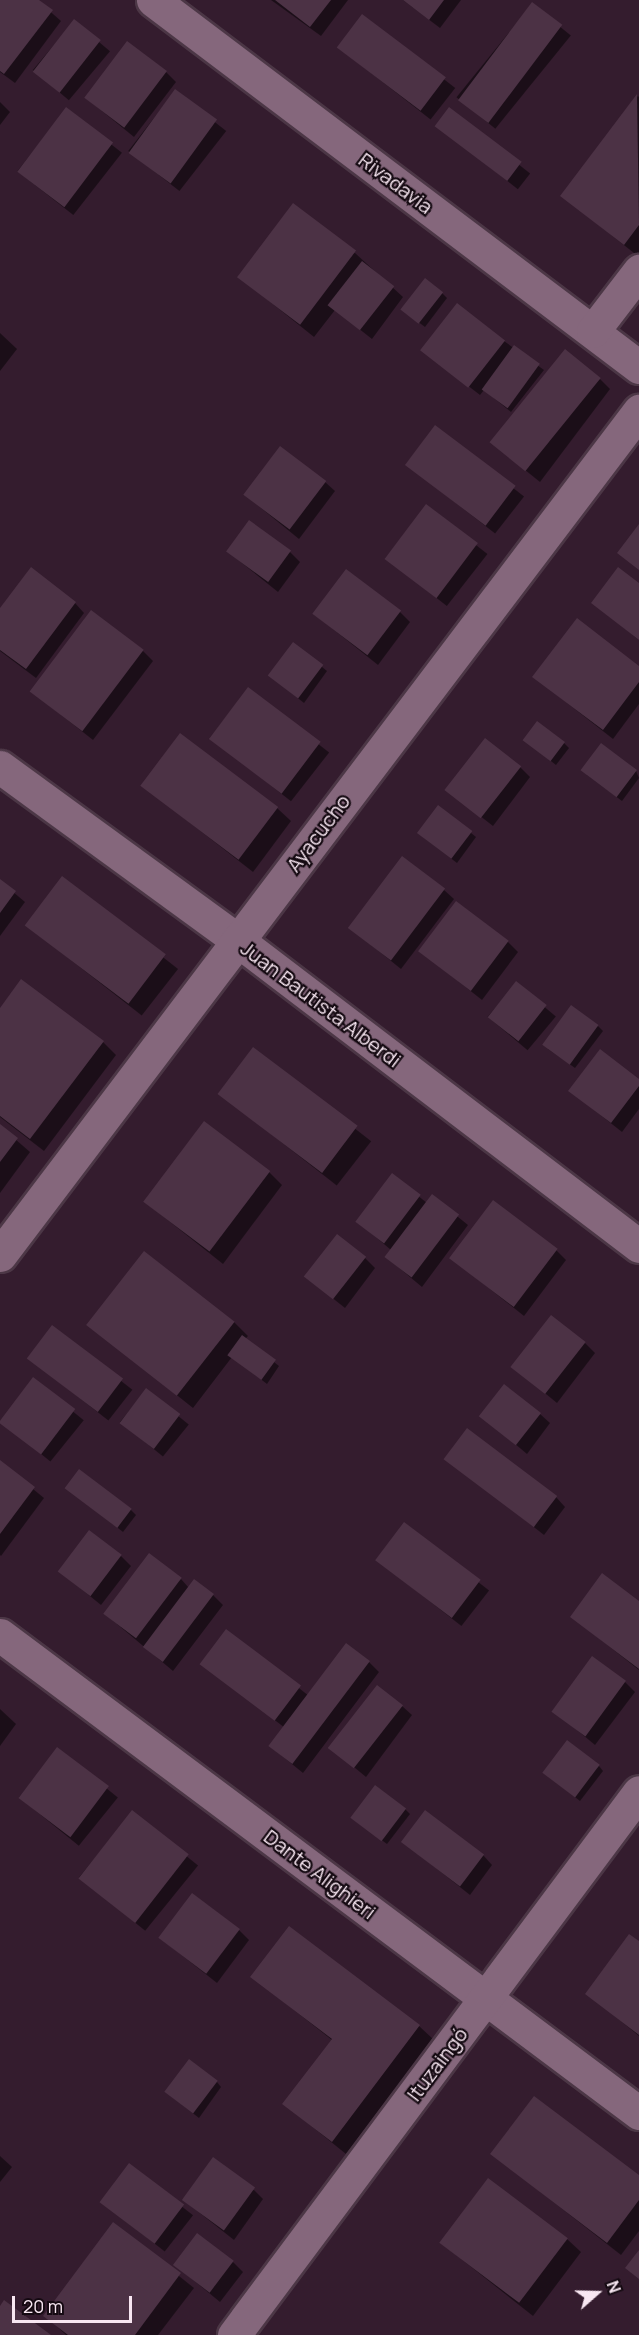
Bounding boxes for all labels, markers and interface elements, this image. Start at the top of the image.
street label: Rivadavia [354,147,438,219]
street label: Ayacucho [281,790,355,876]
street label: Juan Bautista Alberdi [236,936,406,1072]
street label: Dante Alighieri [259,1824,381,1924]
street label: Ituzaingó [402,2022,472,2106]
north arrow [567,2263,627,2323]
text: N [602,2278,626,2296]
scale bar [15,2284,135,2322]
text: 20 m [23,2294,63,2318]

